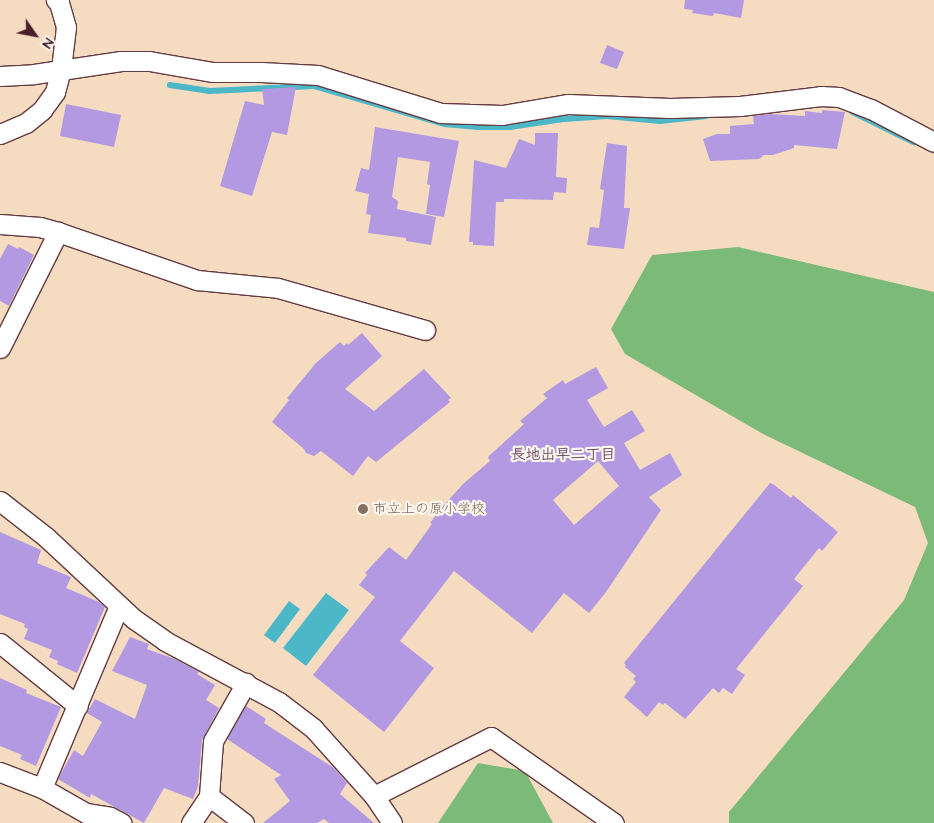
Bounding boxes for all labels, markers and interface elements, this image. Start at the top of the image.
north arrow [10,10,60,60]
text: N [37,34,58,52]
district label: 長地出早二丁目 [511,446,615,464]
place label: 市立上の原小学校 [373,501,485,517]
marker: 市立上の原小学校 [357,503,369,515]

